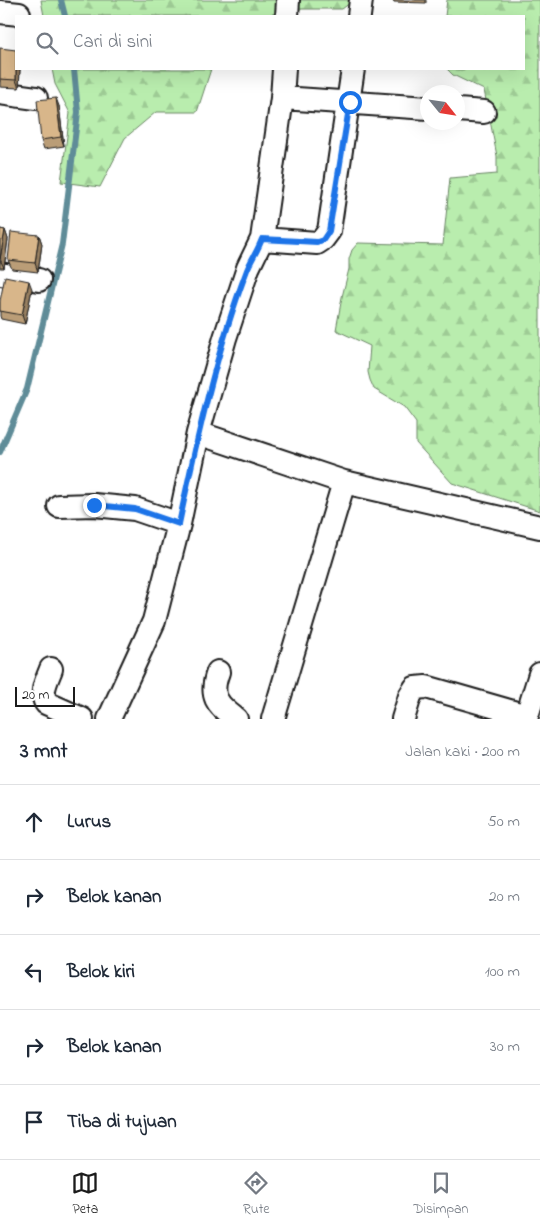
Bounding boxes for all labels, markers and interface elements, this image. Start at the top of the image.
search box [15,15,525,70]
icon: search [33,29,61,57]
text: Cari di sini [73,29,152,56]
north arrow [420,85,465,130]
route start [339,91,362,114]
route end [83,494,106,517]
scale bar [15,684,75,707]
text: 20 m [22,685,49,706]
text: 3 mnt [20,737,68,767]
text: Jalan kaki · 200 m [405,740,520,764]
icon: ahead [20,808,48,836]
text: Lurus [67,809,111,836]
text: 50 m [488,810,520,834]
icon: right [20,883,48,911]
text: Belok kanan [67,884,161,911]
text: 20 m [489,885,520,909]
icon: left [20,958,48,986]
text: Belok kiri [67,959,135,986]
text: 100 m [485,960,520,984]
icon: right [20,1033,48,1061]
text: Belok kanan [67,1034,161,1061]
text: 30 m [490,1035,520,1059]
icon: arrive [20,1108,48,1136]
text: Tiba di tujuan [67,1109,177,1136]
tab: Peta [71,1169,99,1220]
tab: Rute [242,1169,270,1220]
tab: Disimpan [413,1169,469,1220]

